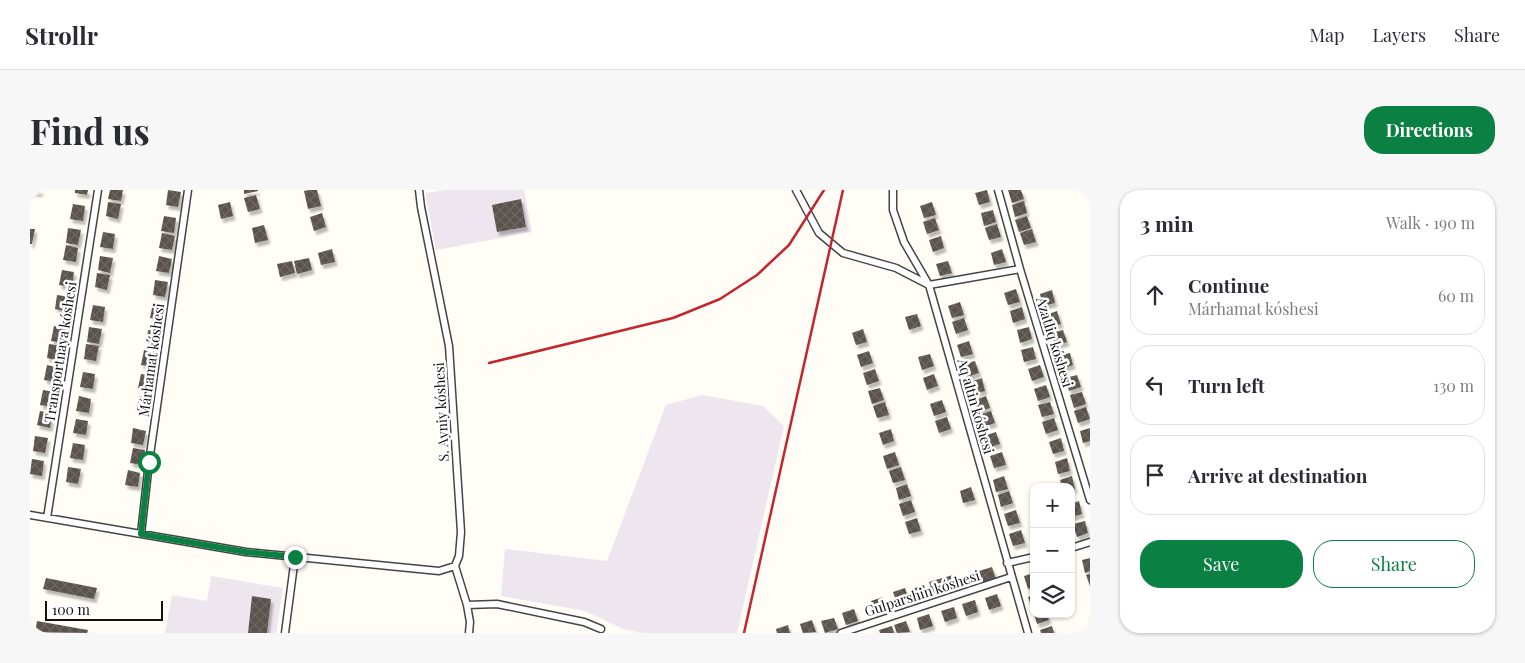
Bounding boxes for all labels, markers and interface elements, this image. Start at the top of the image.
text: Strollr [25,19,98,51]
text: Map [1309,23,1344,47]
text: Layers [1372,23,1426,47]
text: Share [1454,23,1500,47]
button: Directions [1364,106,1495,154]
text: Find us [30,107,150,154]
text: 3 min [1140,209,1194,237]
text: Walk · 190 m [1386,212,1475,233]
text: Continue [1188,272,1269,298]
street label: Transportnaya kóshesi [39,280,81,424]
icon: ahead [1141,281,1169,309]
text: 60 m [1438,285,1474,306]
street label: Azatliq kóshesi [1032,294,1078,389]
text: Márhamat kóshesi [1188,298,1319,319]
street label: Márhamat kóshesi [134,302,168,418]
street label: Aq altin kóshesi [953,355,999,456]
street label: S. Ayniy kóshesi [429,362,453,462]
icon: left [1141,371,1169,399]
text: Turn left [1188,372,1265,398]
text: 130 m [1433,375,1474,396]
route start [138,451,161,474]
icon: arrive [1141,461,1169,489]
text: Arrive at destination [1188,462,1368,488]
map controls [1030,483,1075,618]
button: + [1030,483,1075,528]
button: − [1030,528,1075,573]
button: Save [1140,540,1303,588]
button: Share [1313,540,1475,588]
route end [284,546,307,569]
street label: Gulparshin kóshesi [862,565,982,621]
button: layers [1030,573,1075,618]
scale bar [45,598,162,621]
text: 100 m [52,600,90,619]

